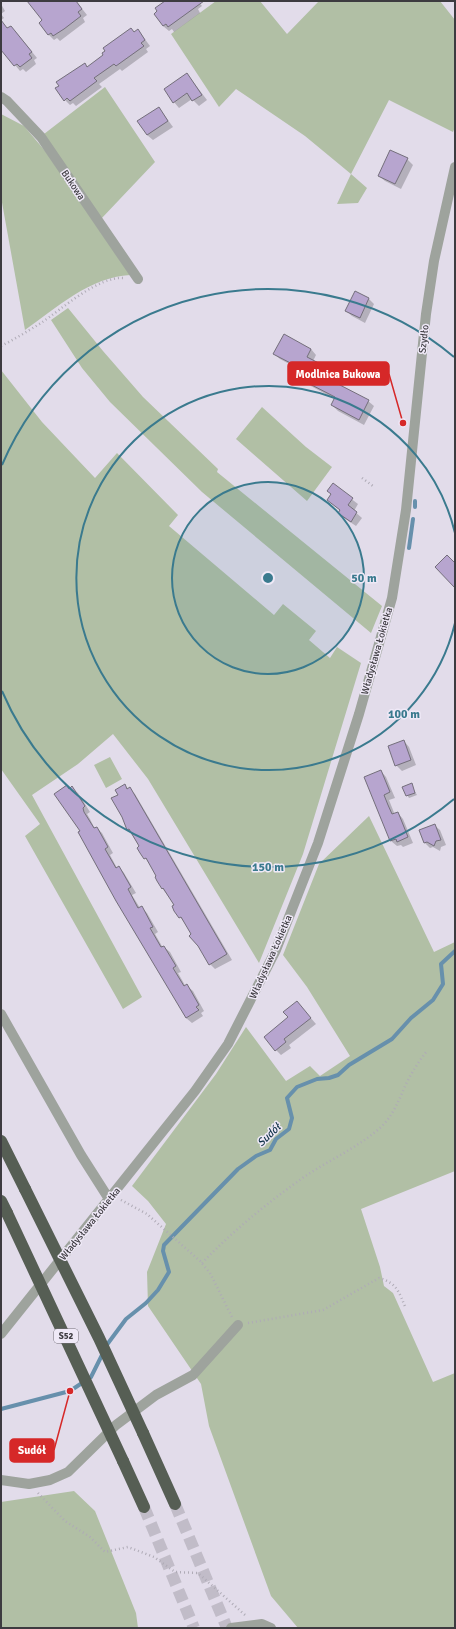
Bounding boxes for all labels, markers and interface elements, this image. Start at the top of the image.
street label: Bukowa [59,168,87,202]
street label: Szydło [417,324,431,354]
callout: Modlnica Bukowa [288,362,389,385]
text: Modlnica Bukowa [296,368,381,381]
centre of rings [261,571,275,585]
text: 50 m [351,571,377,586]
street label: Władysława Łokietka [359,606,395,696]
text: 100 m [388,707,420,722]
text: 150 m [252,860,284,875]
street label: Władysława Łokietka [247,913,295,1001]
water label: Sudół [255,1120,284,1149]
street label: Władysława Łokietka [57,1185,123,1263]
road number: S52 [54,1329,78,1343]
callout: Sudół [10,1439,54,1462]
text: Sudół [18,1444,46,1457]

